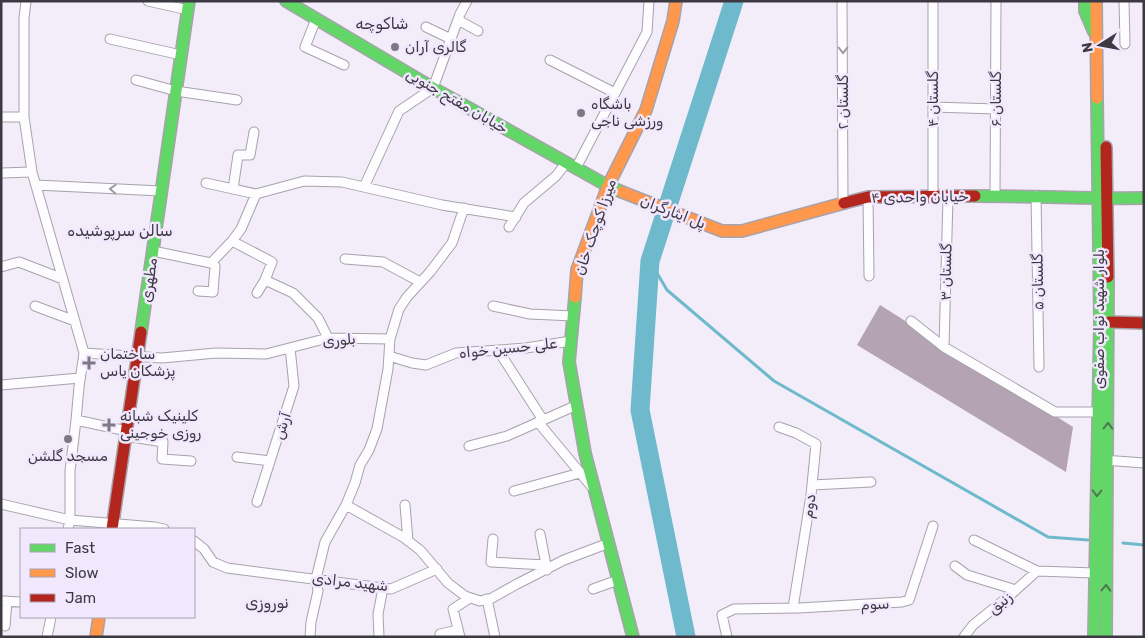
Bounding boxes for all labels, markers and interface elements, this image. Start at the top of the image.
district label: شاکوچه [356,14,408,34]
north arrow [1075,20,1125,70]
place label: گالری آران [405,38,466,56]
marker: گالری آران [389,41,401,53]
text: N [1078,41,1097,54]
one-way arrow [838,46,848,54]
street label: خیابان مفتح جنوبی [402,65,511,139]
street label: گلستان ۴ [924,71,942,127]
street label: گلستان ۶ [987,71,1005,127]
street label: گلستان ۲ [834,74,852,129]
place label: باشگاه ورزشی ناجی [591,95,663,131]
marker: باشگاه ورزشی ناجی [575,107,587,119]
street label: میرزا کوچک خان [570,177,620,277]
one-way arrow [108,183,116,194]
street label: خیابان واحدی ۴ [871,187,969,208]
street label: پل ایثارگران [637,191,708,234]
district label: سالن سرپوشیده [67,221,173,241]
street label: گلستان ۳ [937,243,956,301]
street label: بلوار شهید نواب صفوی [1090,249,1108,389]
street label: گلستان ۵ [1029,253,1047,311]
street label: مطهری [137,257,161,303]
street label: بلوری [322,330,356,350]
street label: علی حسین خواه [458,334,558,362]
place label: ساختمان پزشکان یاس [100,345,175,381]
marker: ساختمان پزشکان یاس [82,356,96,370]
place label: کلینیک شبانه روزی خوجینی [120,407,201,443]
street label: آرش [269,410,295,442]
marker: کلینیک شبانه روزی خوجینی [102,418,116,432]
one-way arrow [1103,421,1113,429]
marker: مسجد گلشن [62,433,74,445]
place label: مسجد گلشن [28,447,108,465]
one-way arrow [1092,490,1102,498]
street label: دوم [798,493,821,519]
legend [20,528,195,618]
text: Fast [65,539,95,557]
text: Slow [65,564,98,582]
street label: شهید مرادی [311,569,389,595]
one-way arrow [1101,584,1111,592]
street label: زنبق [984,588,1016,618]
text: Jam [65,589,96,607]
district label: نوروزی [245,593,289,613]
street label: سوم [860,594,890,615]

